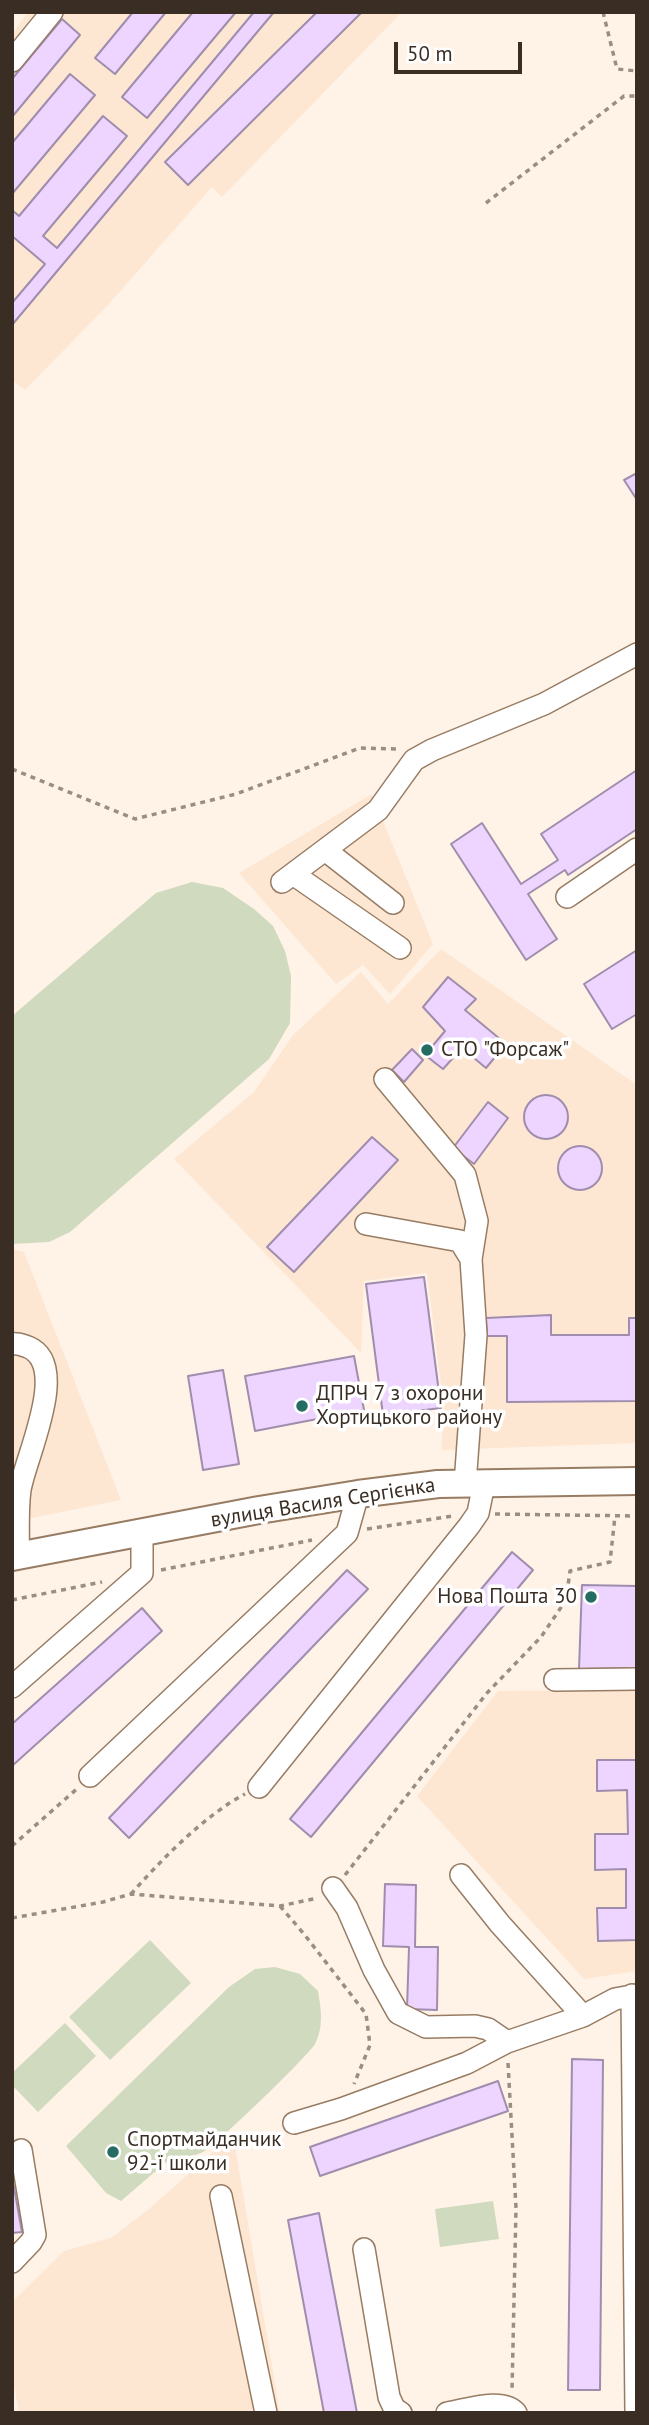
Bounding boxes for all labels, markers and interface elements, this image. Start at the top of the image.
scale bar [397,28,525,72]
text: 50 m [407,40,453,67]
place label: СТО "Форсаж" [441,1037,569,1063]
marker: СТО "Форсаж" [419,1042,435,1058]
place label: ДПРЧ 7 з охорони Хортицького району [316,1381,502,1431]
marker: ДПРЧ 7 з охорони Хортицького району [294,1398,310,1414]
street label: вулиця Василя Сергієнка [209,1473,437,1533]
place label: Нова Пошта 30 [437,1584,577,1610]
marker: Нова Пошта 30 [583,1589,599,1605]
place label: Спортмайданчик 92-ї школи [127,2127,281,2177]
marker: Спортмайданчик 92-ї школи [105,2144,121,2160]

